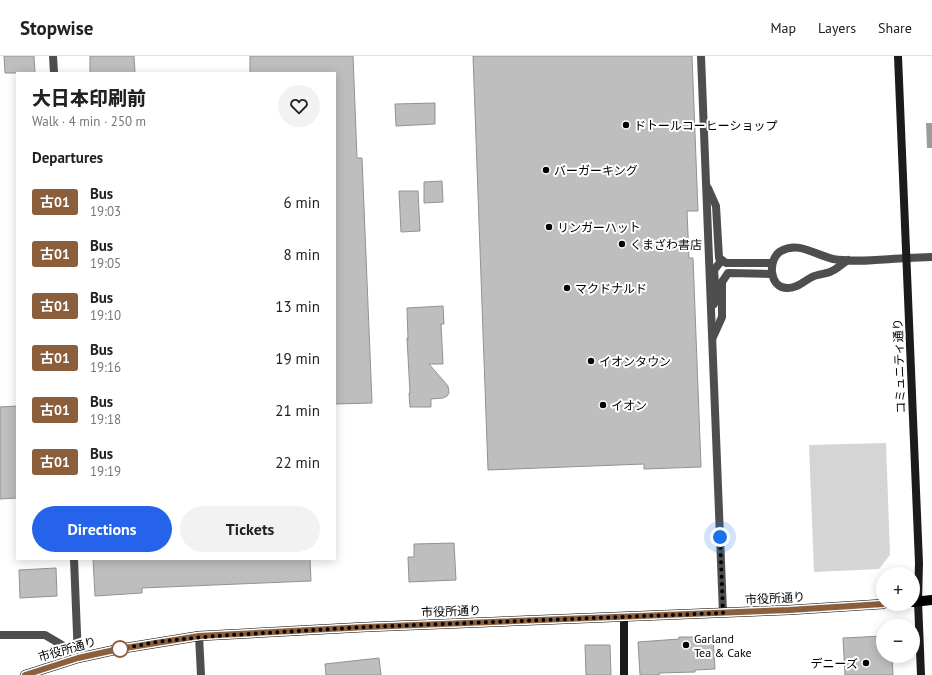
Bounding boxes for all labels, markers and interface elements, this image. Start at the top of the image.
text: Stopwise [20,16,93,40]
text: Map [770,19,796,37]
text: Layers [818,19,856,37]
text: Share [878,19,912,37]
button: heart [278,85,320,127]
text: 大日本印刷前 [32,86,146,110]
text: Walk · 4 min · 250 m [32,113,146,130]
place label: ドトールコーヒーショップ [634,118,778,133]
marker: ドトールコーヒーショップ [621,120,631,130]
text: Departures [32,148,103,167]
place label: バーガーキング [554,163,638,178]
marker: バーガーキング [541,165,551,175]
text: Bus [90,184,113,203]
text: 古01 [40,193,70,211]
text: 6 min [283,193,320,212]
text: 19:03 [90,203,121,220]
place label: リンガーハット [557,220,641,235]
marker: リンガーハット [544,222,554,232]
text: Bus [90,236,113,255]
place label: くまざわ書店 [630,237,702,252]
marker: くまざわ書店 [617,239,627,249]
text: 古01 [40,245,70,263]
text: 8 min [283,245,320,264]
text: 19:05 [90,255,121,272]
place label: マクドナルド [575,281,647,296]
marker: マクドナルド [562,283,572,293]
text: Bus [90,288,113,307]
text: 古01 [40,297,70,315]
text: 13 min [275,297,320,316]
text: 19:10 [90,307,121,324]
street label: コミュニティ通り [890,318,908,414]
text: Bus [90,340,113,359]
text: 古01 [40,349,70,367]
text: 19 min [275,349,320,368]
place label: イオンタウン [599,354,671,369]
marker: イオンタウン [586,356,596,366]
text: 19:16 [90,359,121,376]
text: Bus [90,392,113,411]
place label: イオン [611,398,647,413]
marker: イオン [598,400,608,410]
text: 古01 [40,401,70,419]
text: 21 min [275,401,320,420]
text: 19:18 [90,411,121,428]
text: Bus [90,444,113,463]
text: 古01 [40,453,70,471]
text: 22 min [275,453,320,472]
text: 19:19 [90,463,121,480]
button: Directions [32,506,172,552]
button: Tickets [180,506,320,552]
your location [710,527,730,547]
map controls [876,567,920,663]
button: + [876,567,920,611]
street label: 市役所通り [745,589,805,607]
street label: 市役所通り [421,602,481,620]
button: − [876,619,920,663]
place label: Garland Tea & Cake [694,631,752,660]
street label: 市役所通り [36,634,98,664]
unlabelled marker [111,640,129,658]
marker: Garland Tea & Cake [681,640,691,650]
place label: デニーズ [811,656,858,671]
marker: デニーズ [861,658,871,668]

